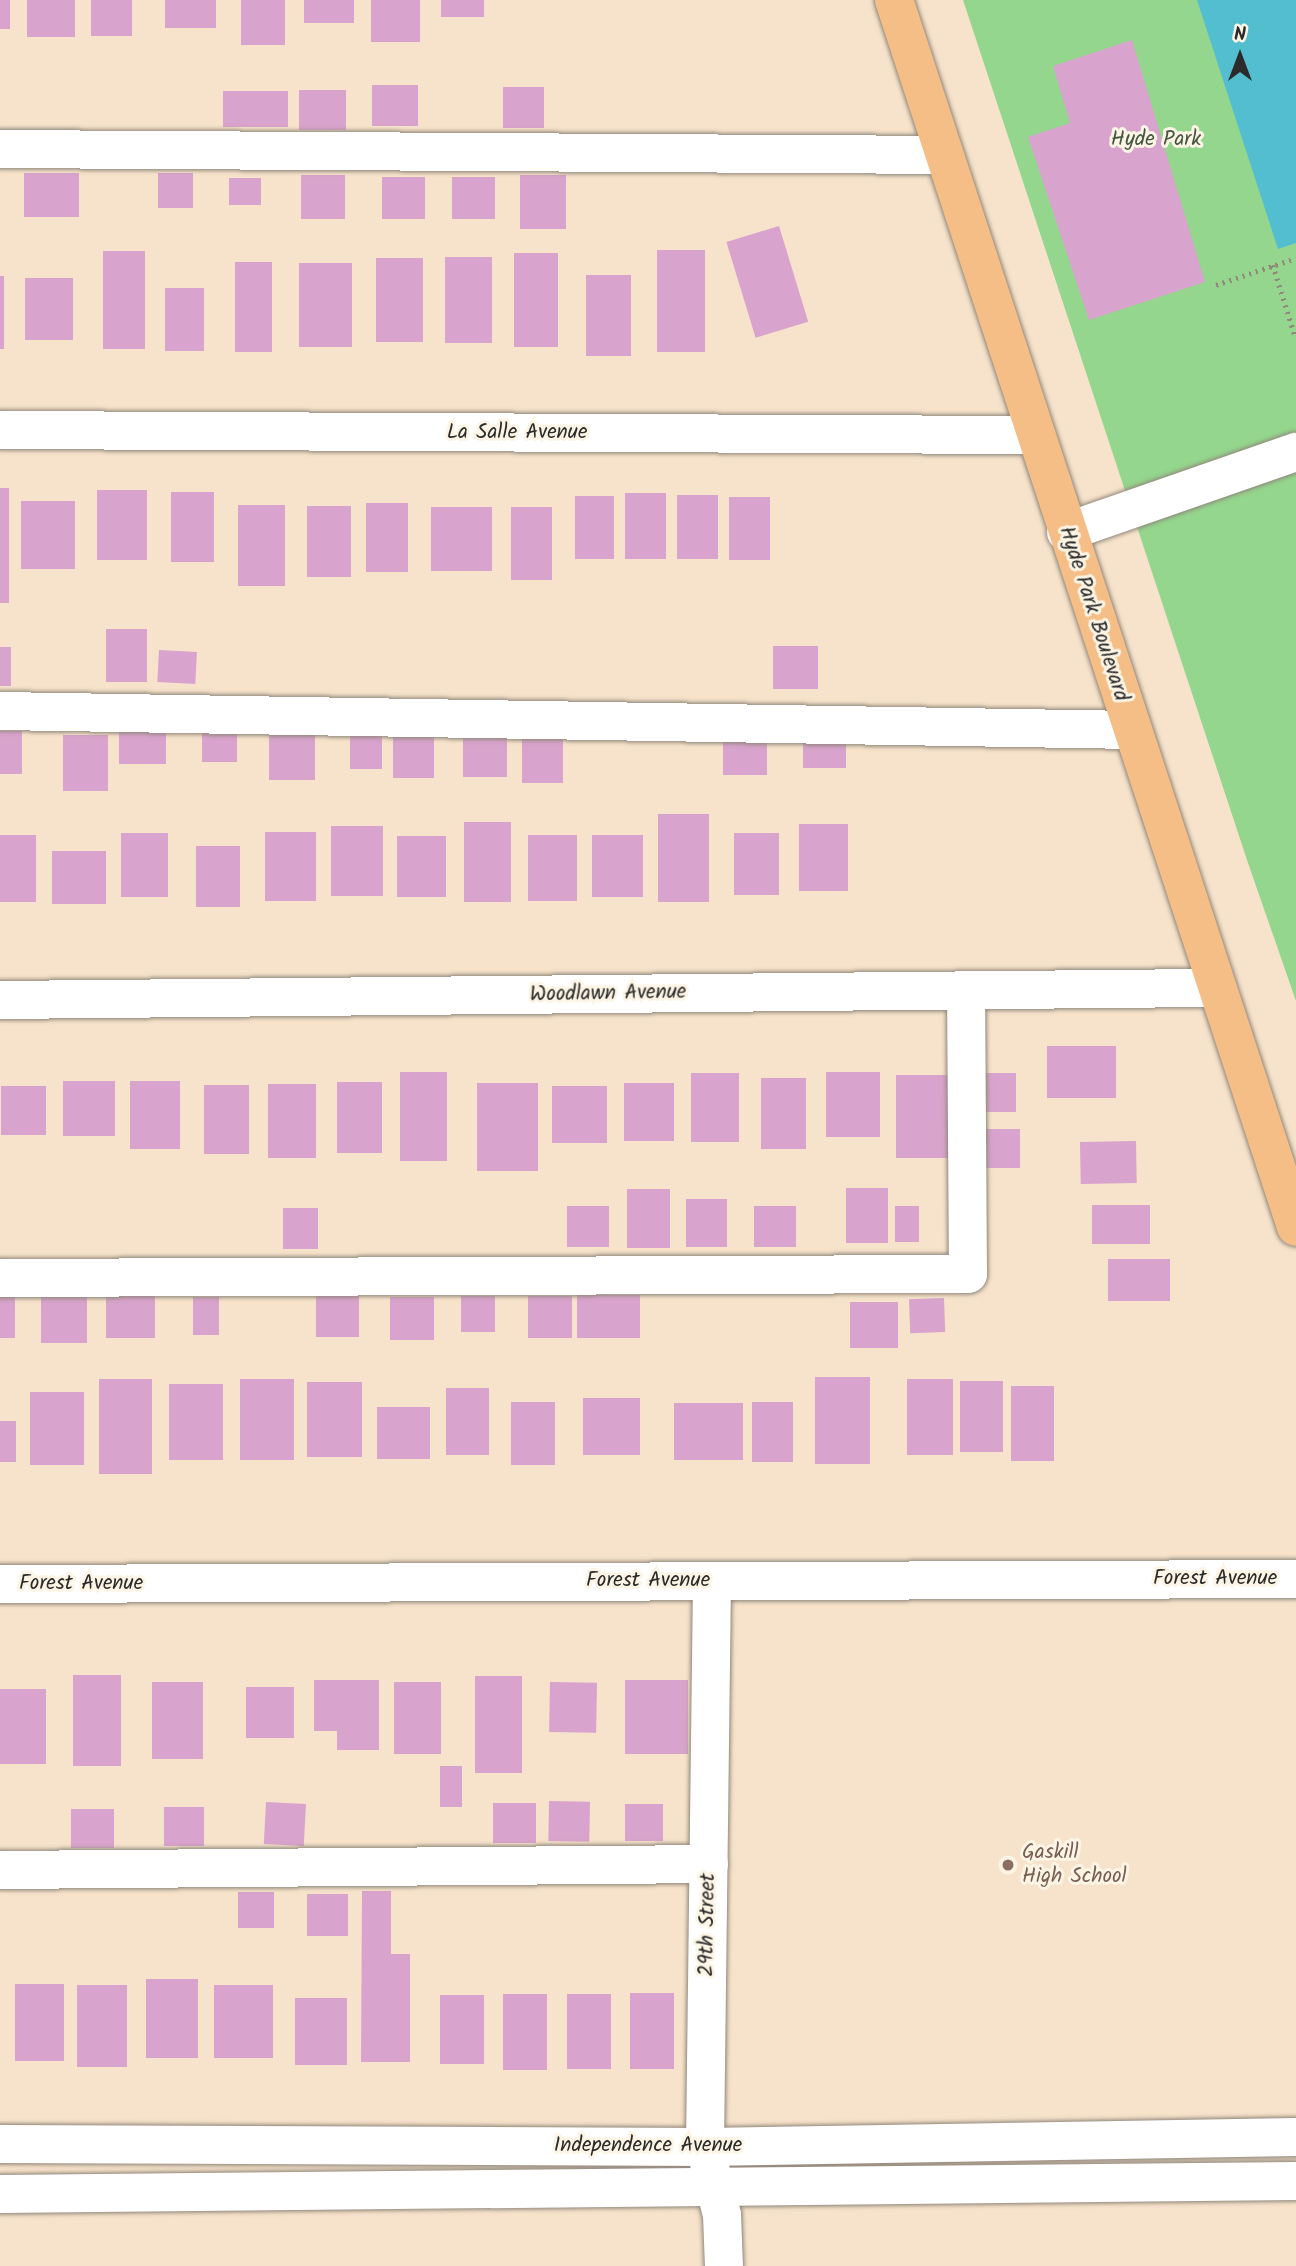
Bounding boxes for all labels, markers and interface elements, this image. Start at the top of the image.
text: N [1234,20,1246,50]
north arrow [1205,21,1275,91]
park label: Hyde Park [1111,127,1201,153]
street label: La Salle Avenue [447,420,587,446]
street label: Hyde Park Boulevard [1053,523,1133,705]
street label: Woodlawn Avenue [530,980,686,1008]
street label: Forest Avenue [1153,1566,1277,1592]
street label: Forest Avenue [586,1568,710,1594]
street label: Forest Avenue [19,1571,143,1597]
place label: Gaskill High School [1022,1840,1127,1890]
marker: Gaskill High School [1000,1857,1016,1873]
street label: 29th Street [694,1873,722,1977]
street label: Independence Avenue [554,2133,742,2159]

